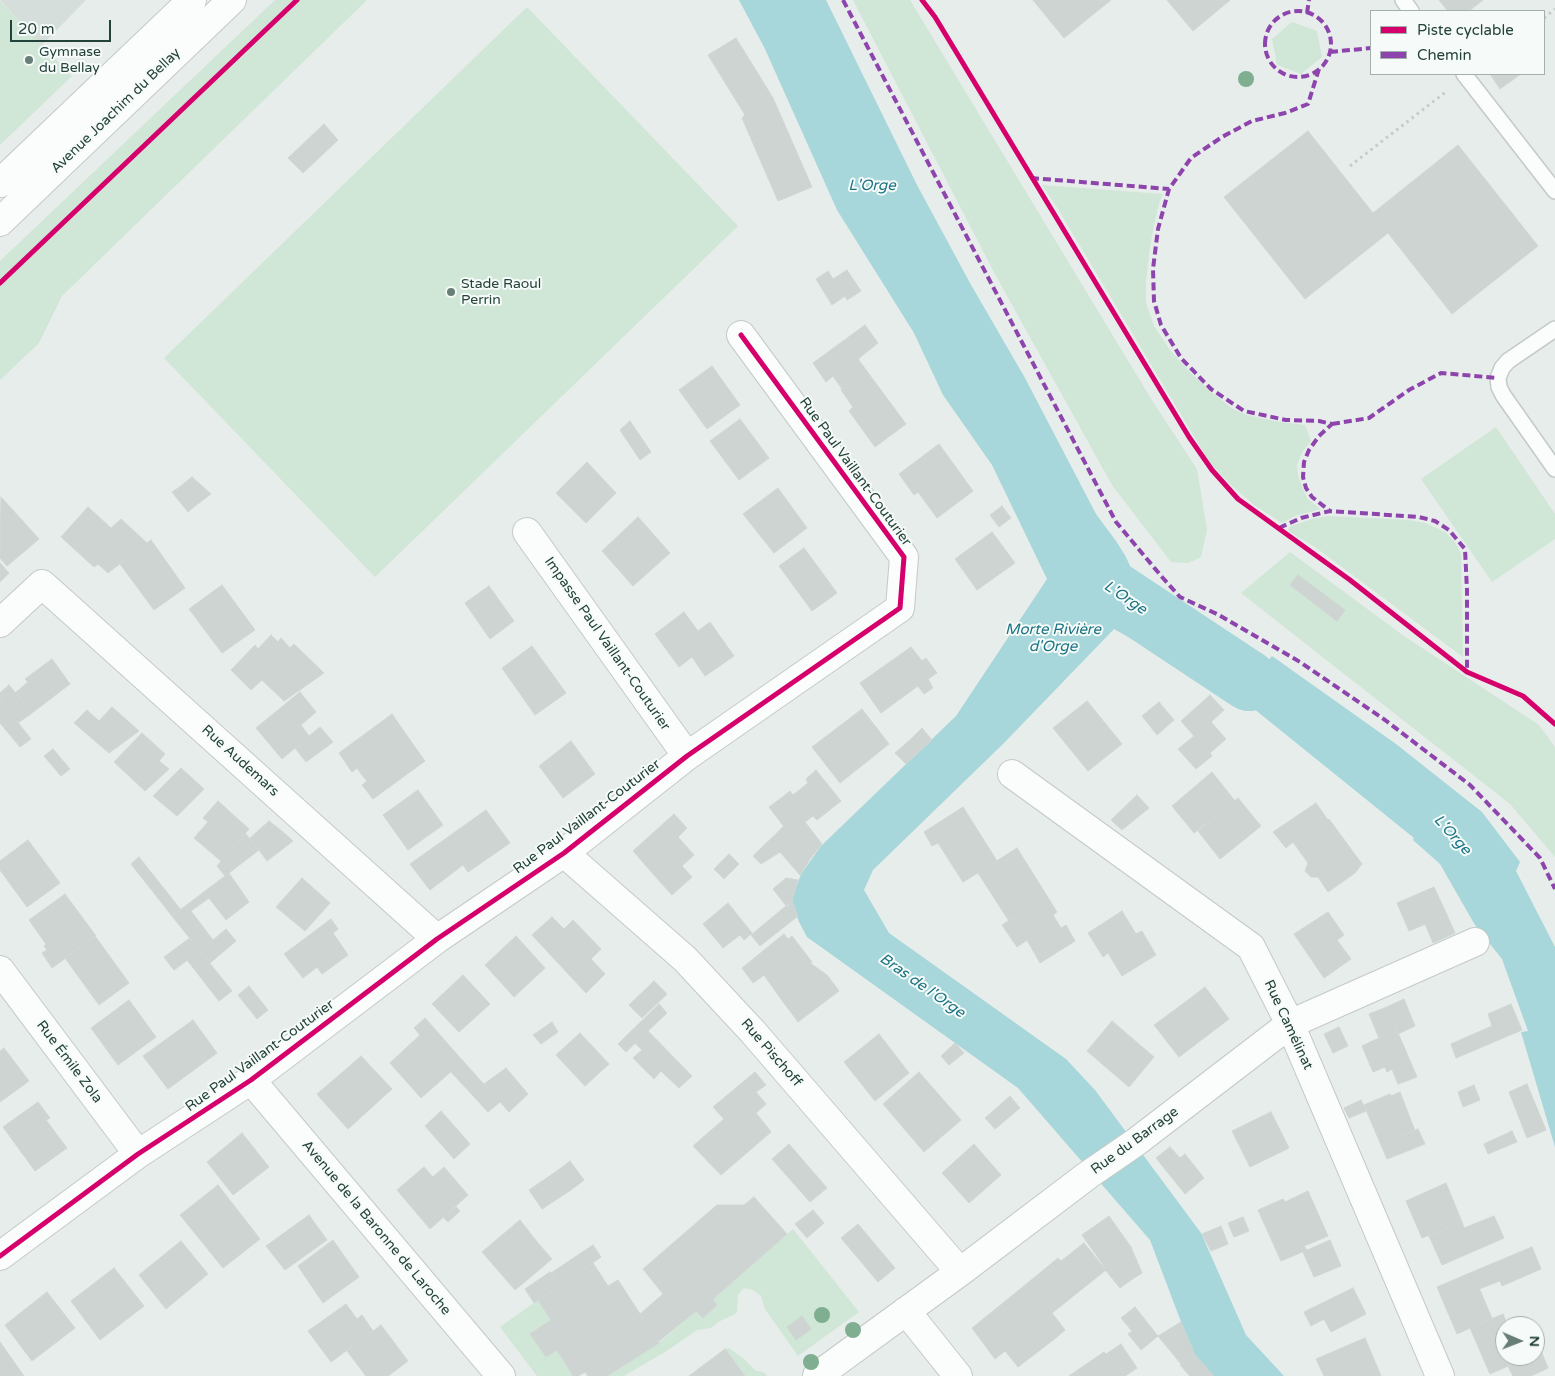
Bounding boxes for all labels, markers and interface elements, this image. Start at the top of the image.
scale bar [12,10,114,42]
legend [1370,10,1545,75]
text: 20 m [18,20,55,38]
text: Piste cyclable [1417,21,1514,39]
place label: Gymnase du Bellay [39,44,101,76]
street label: Avenue Joachim du Bellay [48,45,184,177]
text: Chemin [1417,46,1472,64]
marker: Gymnase du Bellay [23,54,35,66]
water label: L'Orge [848,177,896,195]
place label: Stade Raoul Perrin [461,276,541,308]
marker: Stade Raoul Perrin [445,286,457,298]
street label: Rue Paul Vaillant-Couturier [795,394,915,550]
street label: Impasse Paul Vaillant-Couturier [540,554,674,734]
water label: L'Orge [1100,577,1150,619]
water label: Morte Rivière d'Orge [1005,621,1101,656]
street label: Rue Audemars [198,722,282,800]
street label: Rue Paul Vaillant-Couturier [510,756,664,878]
water label: L'Orge [1429,811,1475,859]
water label: Bras de l'Orge [876,950,968,1022]
street label: Rue Camélinat [1260,978,1316,1072]
street label: Rue Paul Vaillant-Couturier [182,996,338,1116]
street label: Rue Pischoff [737,1015,805,1091]
street label: Rue Émile Zola [32,1017,106,1107]
street label: Rue du Barrage [1088,1104,1182,1178]
street label: Avenue de la Baronne de Laroche [298,1137,454,1319]
north arrow [1495,1316,1545,1366]
text: N [1526,1335,1543,1347]

